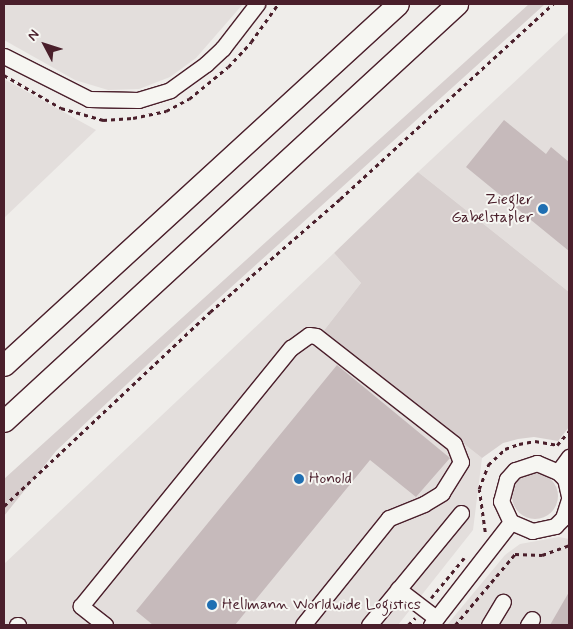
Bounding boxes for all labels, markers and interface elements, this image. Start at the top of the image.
north arrow [20,20,70,70]
text: N [24,26,43,45]
place label: Ziegler Gabelstapler [451,190,533,228]
marker: Ziegler Gabelstapler [537,203,549,215]
place label: Honold [309,469,352,489]
marker: Honold [293,473,305,485]
place label: Hellmann Worldwide Logistics [222,595,422,615]
marker: Hellmann Worldwide Logistics [206,599,218,611]

